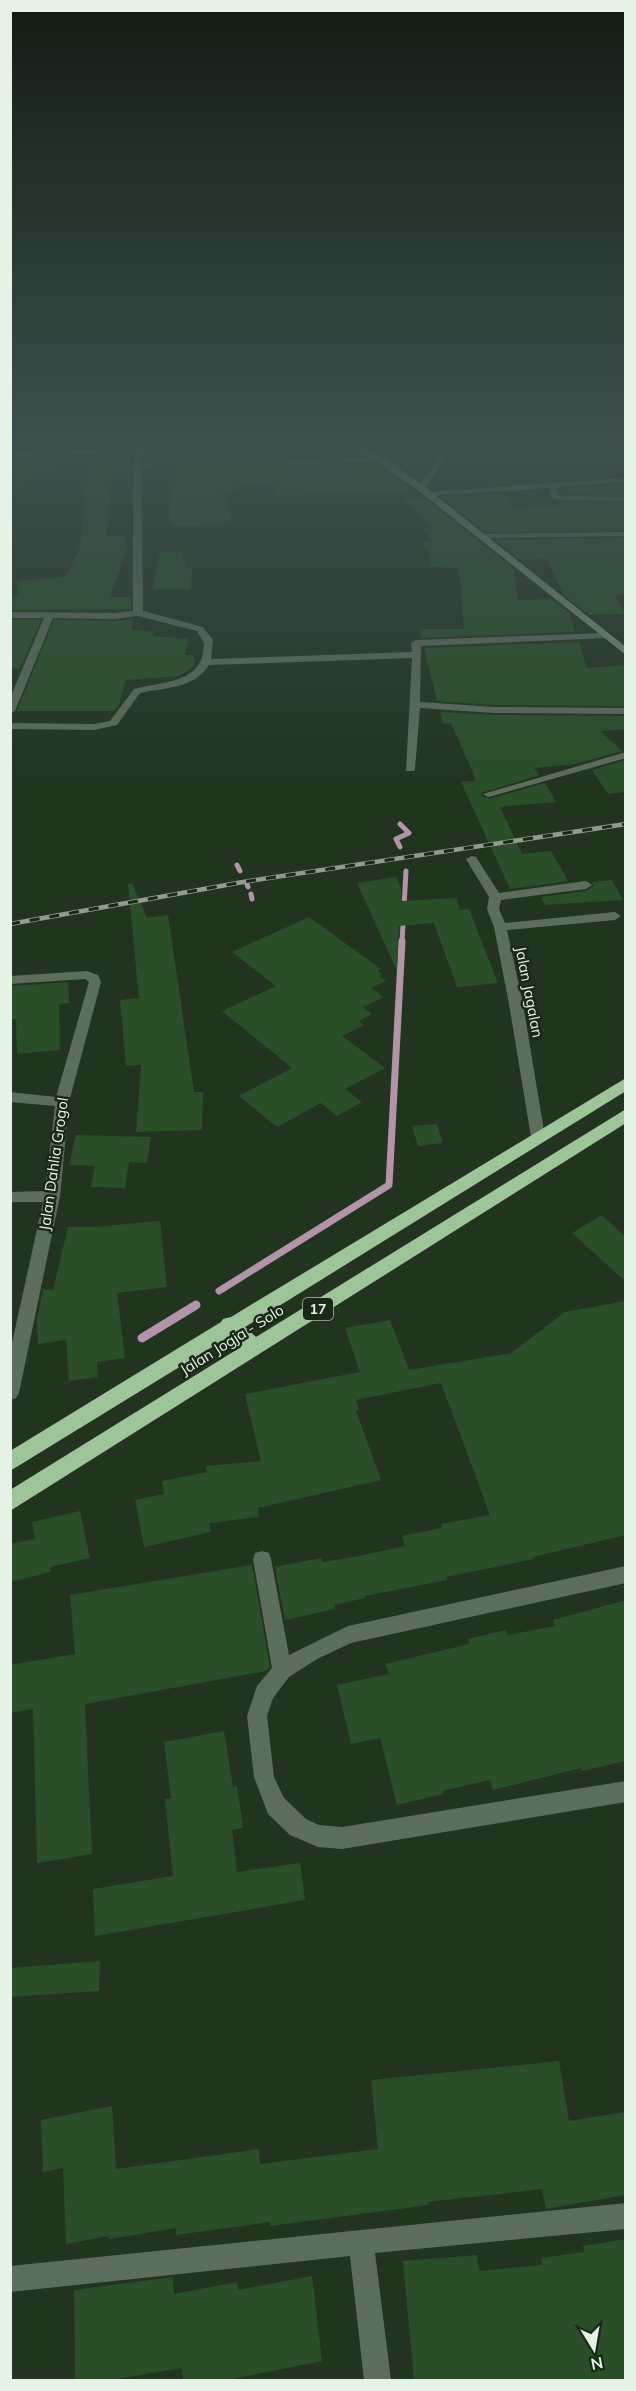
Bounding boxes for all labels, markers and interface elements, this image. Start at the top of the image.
street label: Jalan Jagalan [511,945,548,1039]
street label: Jalan Dahlia Grogol [35,1096,72,1232]
road number: 17 [303,1298,333,1320]
street label: Jalan Jogja - Solo [176,1300,287,1379]
north arrow [564,2319,624,2379]
text: N [589,2353,605,2375]

